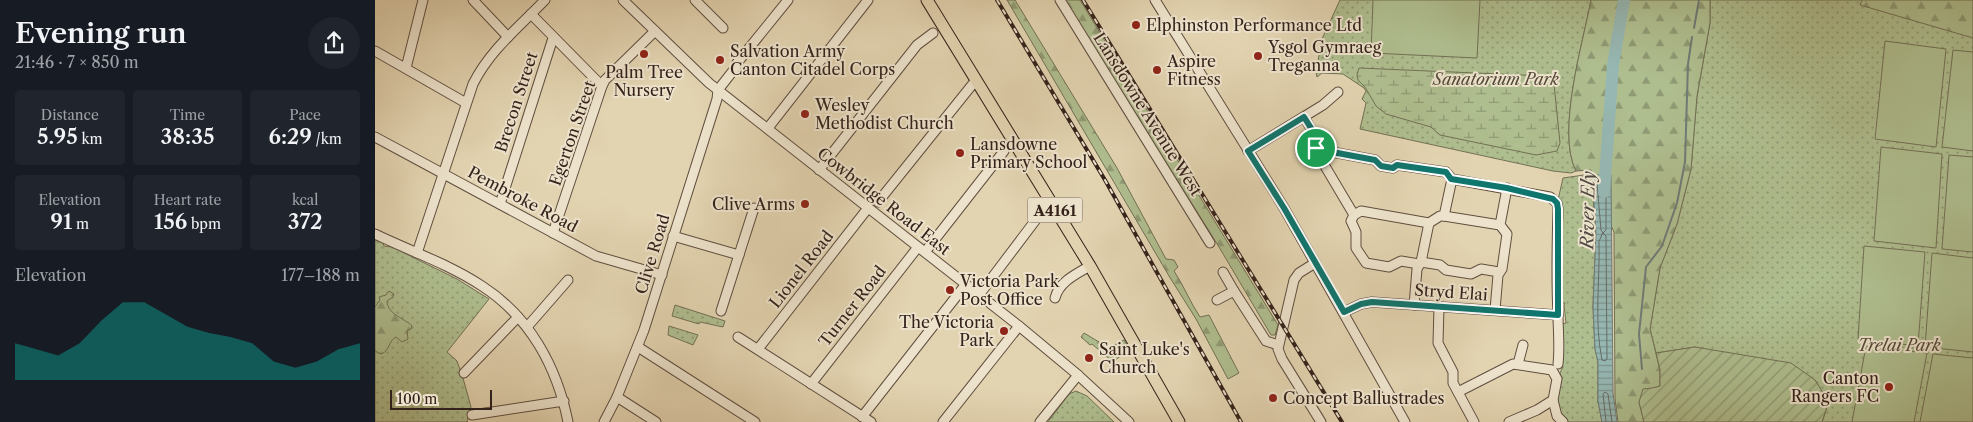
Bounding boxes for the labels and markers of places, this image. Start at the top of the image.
place label: Elphinston Performance Ltd [1146,15,1362,35]
marker: Elphinston Performance Ltd [1130,19,1142,31]
place label: Ysgol Gymraeg Treganna [1267,37,1382,75]
place label: Salvation Army Canton Citadel Corps [730,41,895,79]
marker: Palm Tree Nursery [638,48,650,60]
marker: Ysgol Gymraeg Treganna [1252,50,1264,62]
place label: Aspire Fitness [1166,51,1221,89]
marker: Salvation Army Canton Citadel Corps [714,54,726,66]
place label: Palm Tree Nursery [605,62,683,100]
marker: Aspire Fitness [1151,64,1163,76]
place label: Wesley Methodist Church [814,95,954,133]
marker: Wesley Methodist Church [799,108,811,120]
pin [1295,127,1337,169]
place label: Lansdowne Primary School [970,134,1088,172]
marker: Lansdowne Primary School [954,147,966,159]
place label: Clive Arms [712,194,795,214]
marker: Clive Arms [799,198,811,210]
place label: Victoria Park Post Office [959,271,1060,309]
marker: Victoria Park Post Office [944,284,956,296]
place label: The Victoria Park [899,312,995,350]
marker: The Victoria Park [998,325,1010,337]
place label: Saint Luke's Church [1099,339,1190,377]
marker: Saint Luke's Church [1083,352,1095,364]
place label: Canton Rangers FC [1791,368,1879,406]
marker: Canton Rangers FC [1883,381,1895,393]
place label: Concept Ballustrades [1283,388,1445,408]
marker: Concept Ballustrades [1267,392,1279,404]

